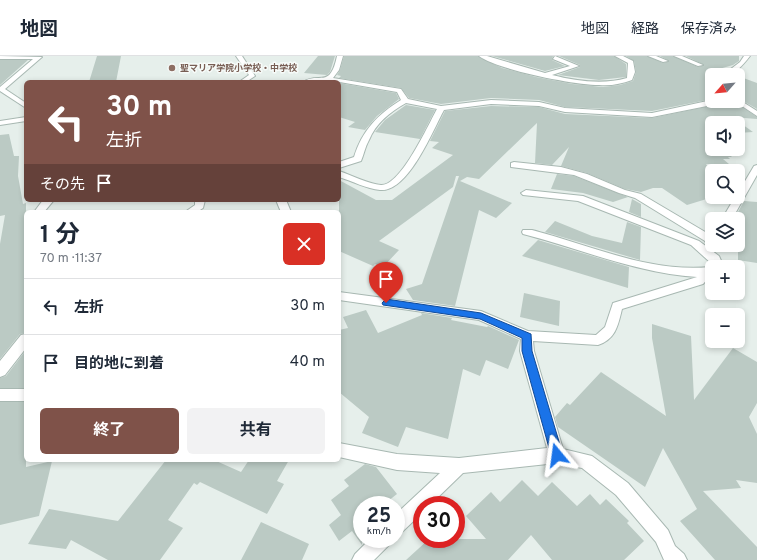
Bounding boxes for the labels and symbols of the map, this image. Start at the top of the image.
marker: 聖マリア学院小学校・中学校 [167,63,177,73]
place label: 聖マリア学院小学校・中学校 [180,63,298,74]
north arrow [705,68,745,108]
pin [369,262,403,303]
position arrow [536,434,578,476]
speed limit sign: 30 [413,496,465,548]

